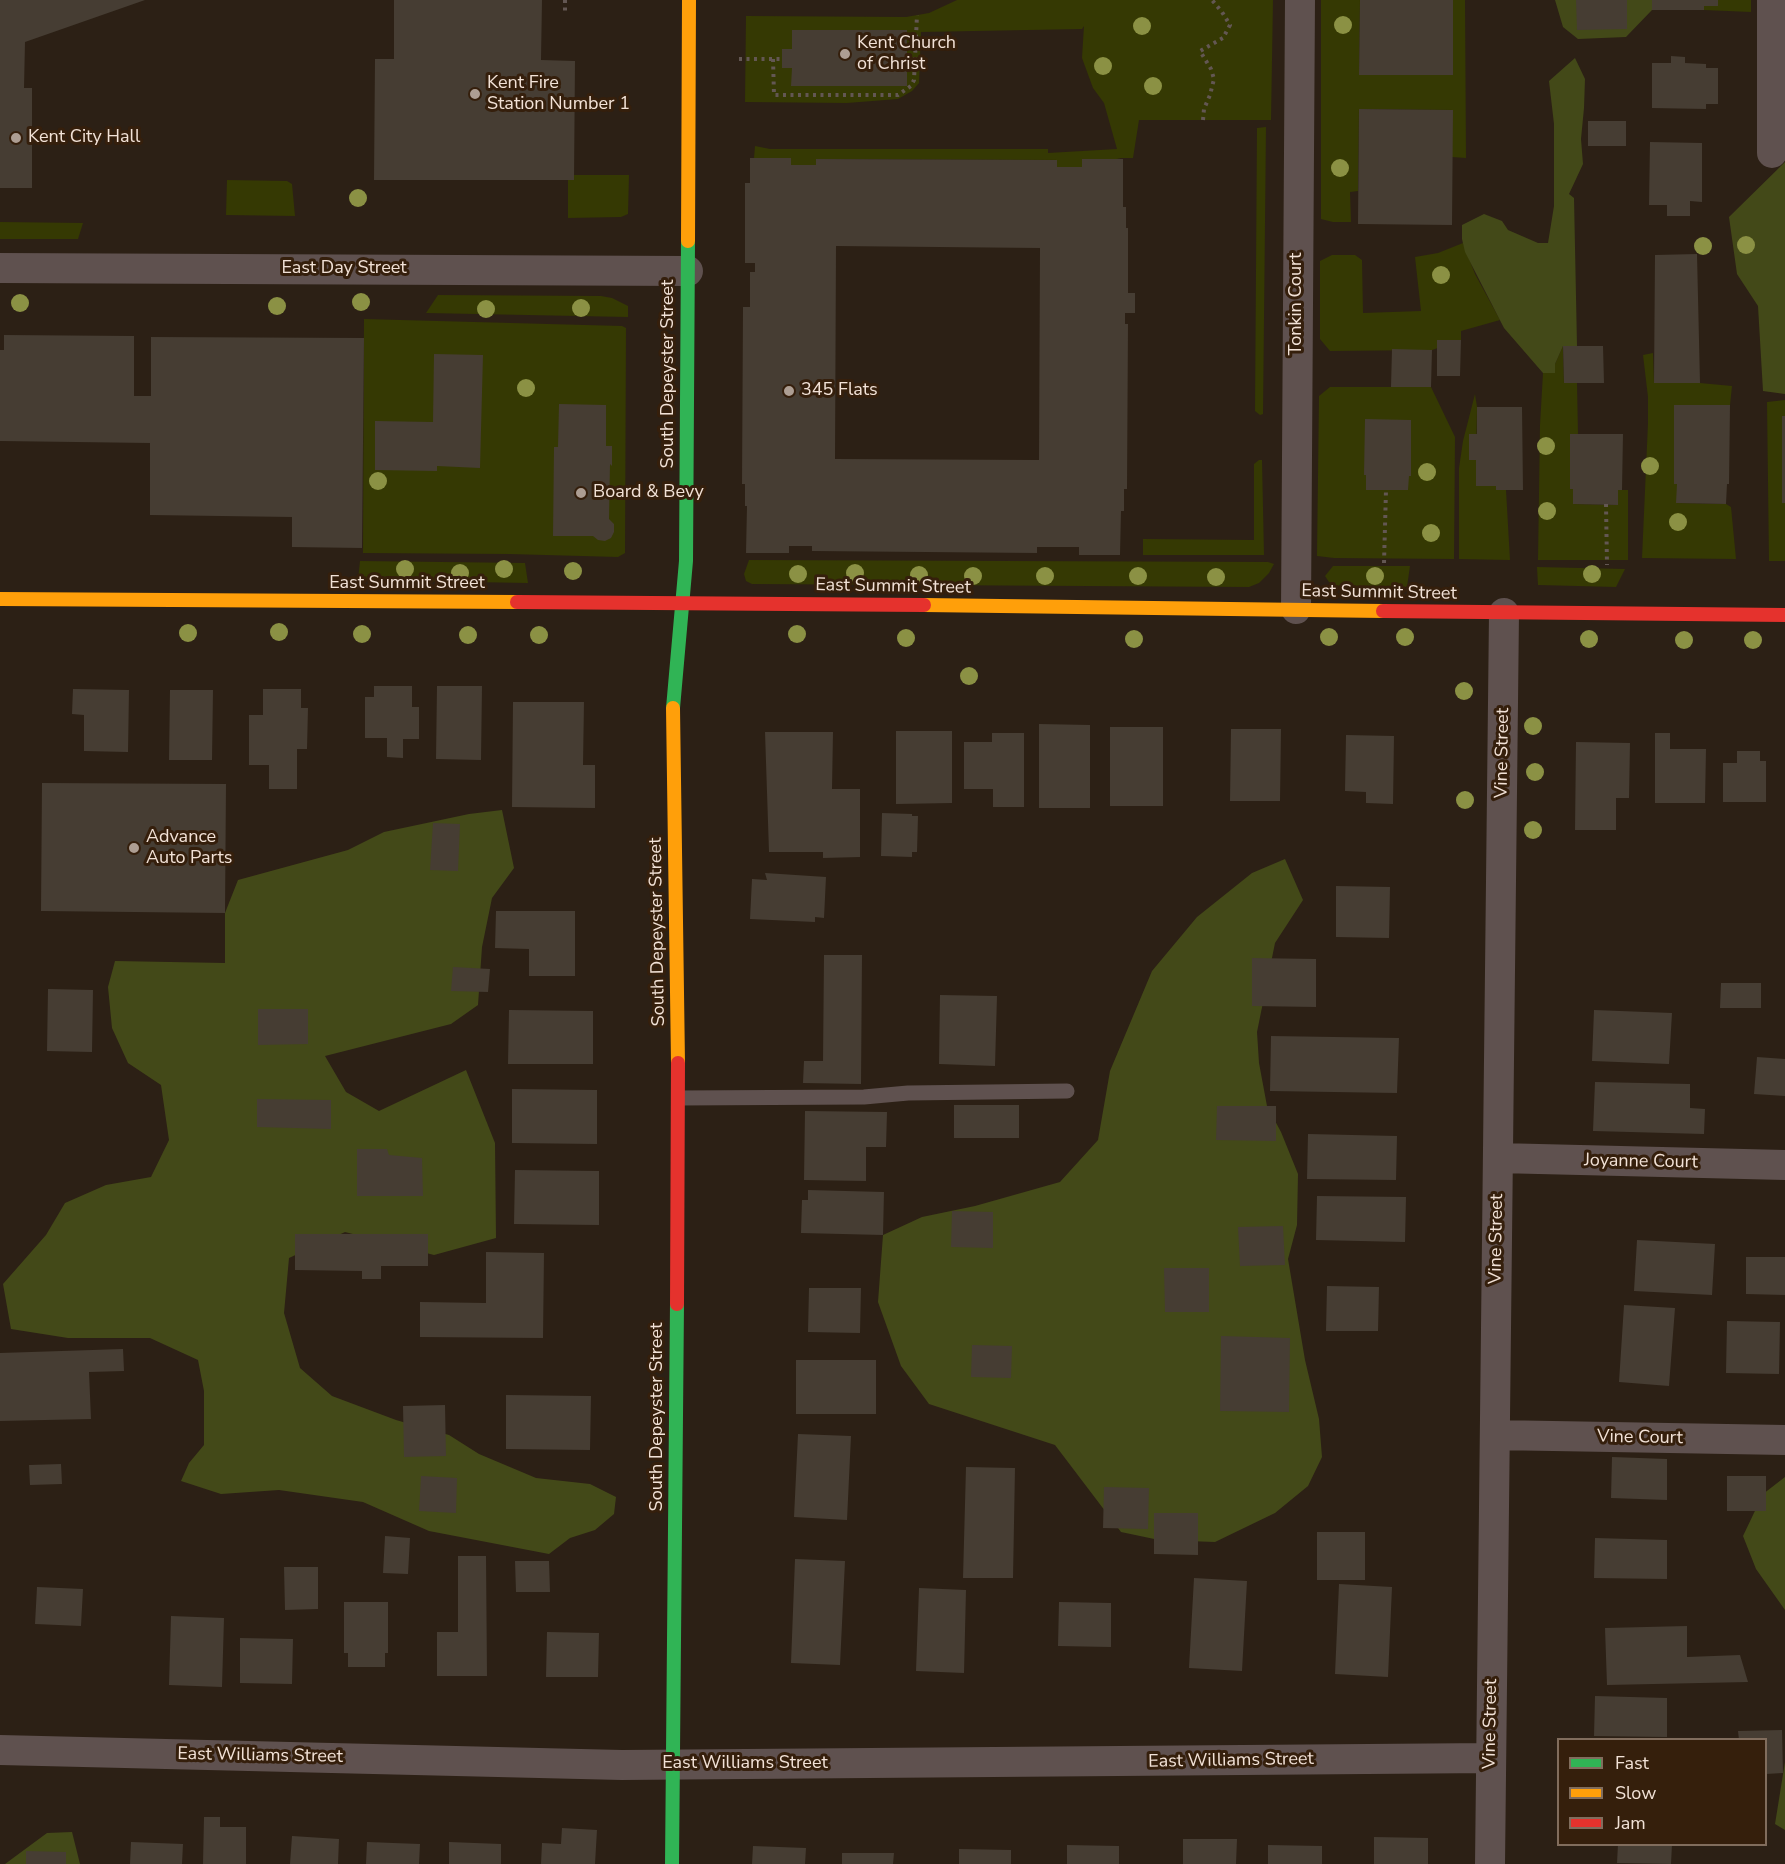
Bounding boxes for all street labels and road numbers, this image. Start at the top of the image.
street label: Tonkin Court [1286,253,1308,355]
street label: East Day Street [281,258,407,280]
street label: South Depeyster Street [658,280,680,468]
street label: East Summit Street [329,573,485,595]
street label: East Summit Street [815,575,971,599]
street label: East Summit Street [1301,581,1457,605]
street label: Vine Street [1491,708,1515,798]
street label: South Depeyster Street [646,837,670,1027]
street label: Joyanne Court [1584,1150,1698,1174]
street label: Vine Street [1485,1194,1509,1284]
street label: South Depeyster Street [647,1323,669,1511]
street label: Vine Court [1597,1426,1683,1450]
street label: Vine Street [1479,1679,1503,1769]
street label: East Williams Street [177,1744,343,1768]
street label: East Williams Street [1148,1749,1314,1773]
street label: East Williams Street [662,1753,828,1775]

